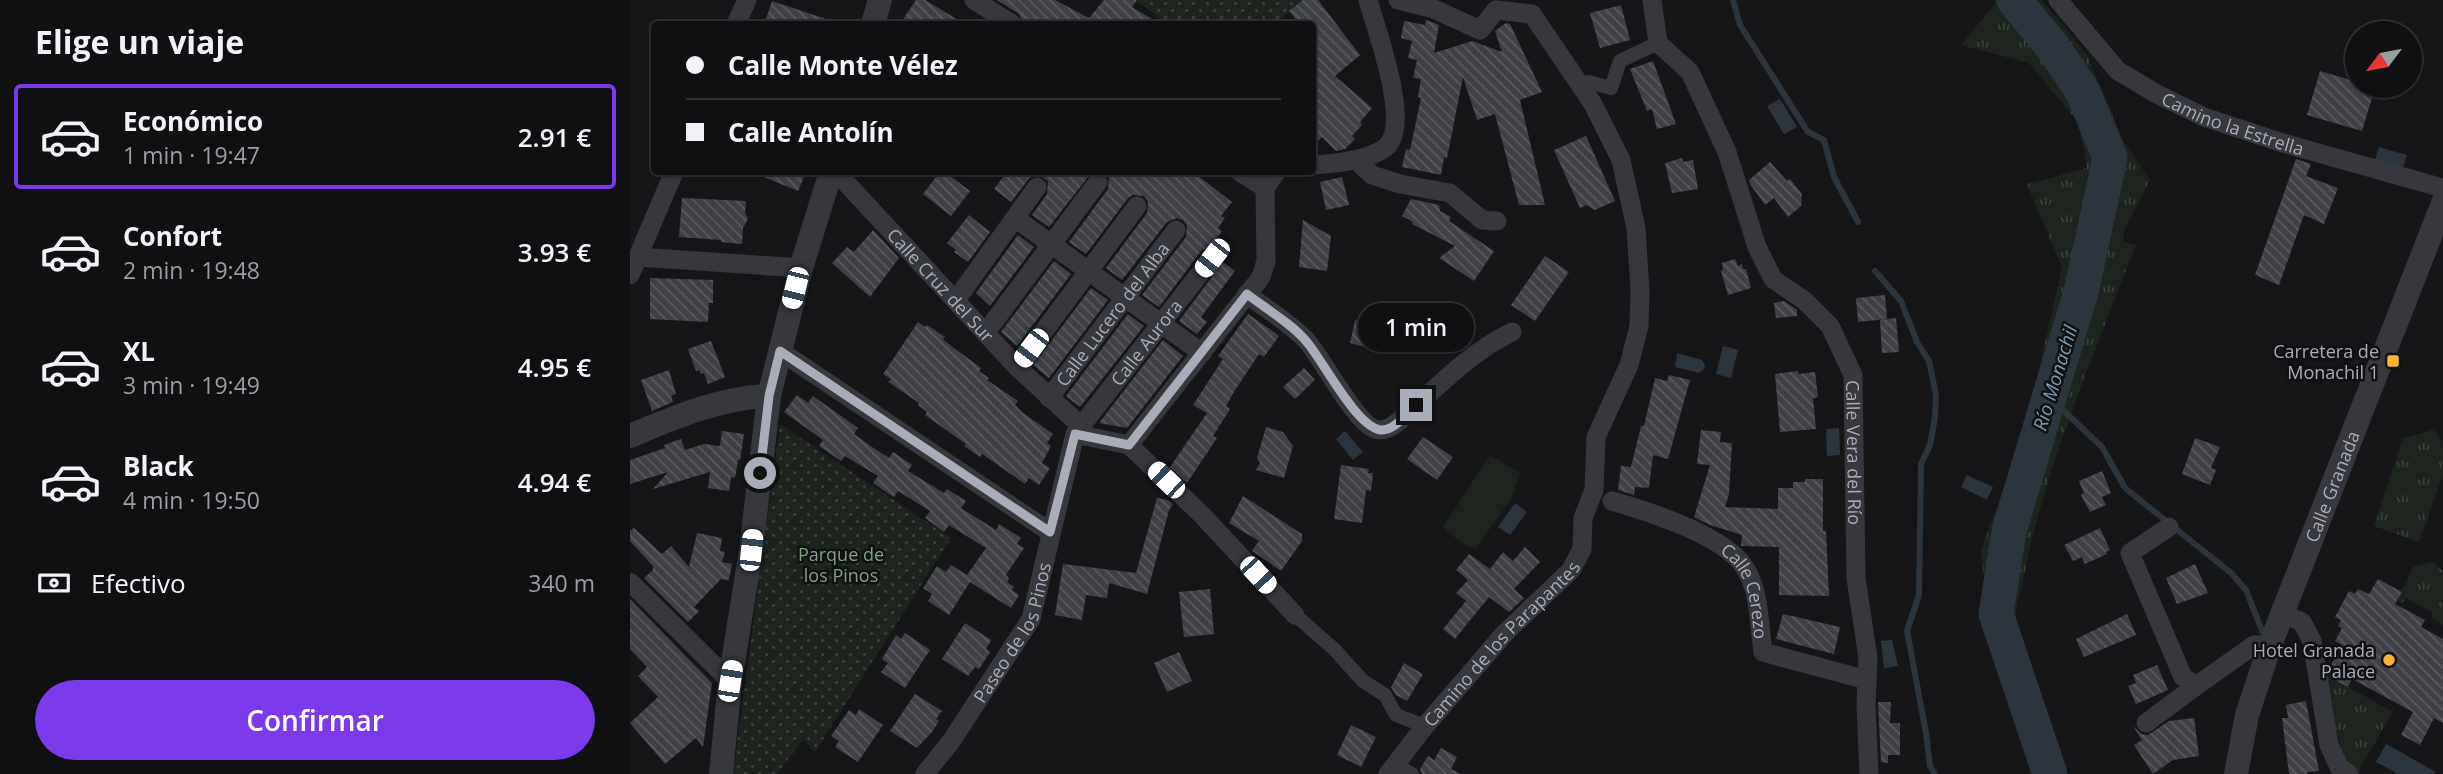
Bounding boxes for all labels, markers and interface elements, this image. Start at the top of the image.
text: Elige un viaje [35,20,244,63]
north arrow [2345,21,2422,98]
map controls [2345,21,2422,98]
text: Calle Monte Vélez [728,47,958,83]
street label: Camino la Estrella [2158,86,2307,160]
text: Económico [123,103,263,139]
icon: car [39,105,102,168]
text: Calle Antolín [728,114,894,150]
text: 2.91 € [518,119,591,155]
text: 1 min · 19:47 [123,139,260,171]
text: Confort [123,218,222,254]
icon: car [39,220,102,283]
street label: Calle Cruz del Sur [882,223,1000,347]
text: 3.93 € [518,234,591,270]
car [1191,235,1234,281]
street label: Calle Lucero del Alba [1050,237,1175,391]
text: 2 min · 19:48 [123,254,260,286]
car [780,265,811,311]
street label: Calle Aurora [1105,294,1187,391]
callout: 1 min [1358,304,1474,352]
text: 1 min [1385,311,1447,343]
water label: Río Monachil [2027,321,2084,434]
car [1010,325,1053,371]
text: XL [123,333,155,369]
icon: car [39,335,102,398]
place label: Carretera de Monachil 1 [2273,339,2379,384]
text: 4.95 € [518,349,591,385]
marker: Carretera de Monachil 1 [2385,353,2401,369]
text: 3 min · 19:49 [123,369,260,401]
street label: Calle Vera del Río [1841,380,1867,525]
route end [1400,389,1432,421]
street label: Calle Granada [2299,427,2365,546]
text: Black [123,448,194,484]
icon: car [39,450,102,513]
route start [744,457,776,489]
car [1144,458,1189,502]
text: 4.94 € [518,464,591,500]
text: 4 min · 19:50 [123,484,260,516]
car [739,528,764,572]
street label: Calle Cerezo [1717,538,1773,640]
park label: Parque de los Pinos [798,542,884,587]
car [1236,552,1281,598]
street label: Camino de los Parapantes [1418,557,1585,732]
street label: Paseo de los Pinos [968,560,1056,707]
icon: cash [35,564,73,602]
text: Efectivo [91,565,186,601]
text: 340 m [528,567,595,599]
place label: Hotel Granada Palace [2253,638,2375,683]
marker: Hotel Granada Palace [2381,652,2397,668]
car [717,659,744,703]
button: Confirmar [35,680,595,760]

